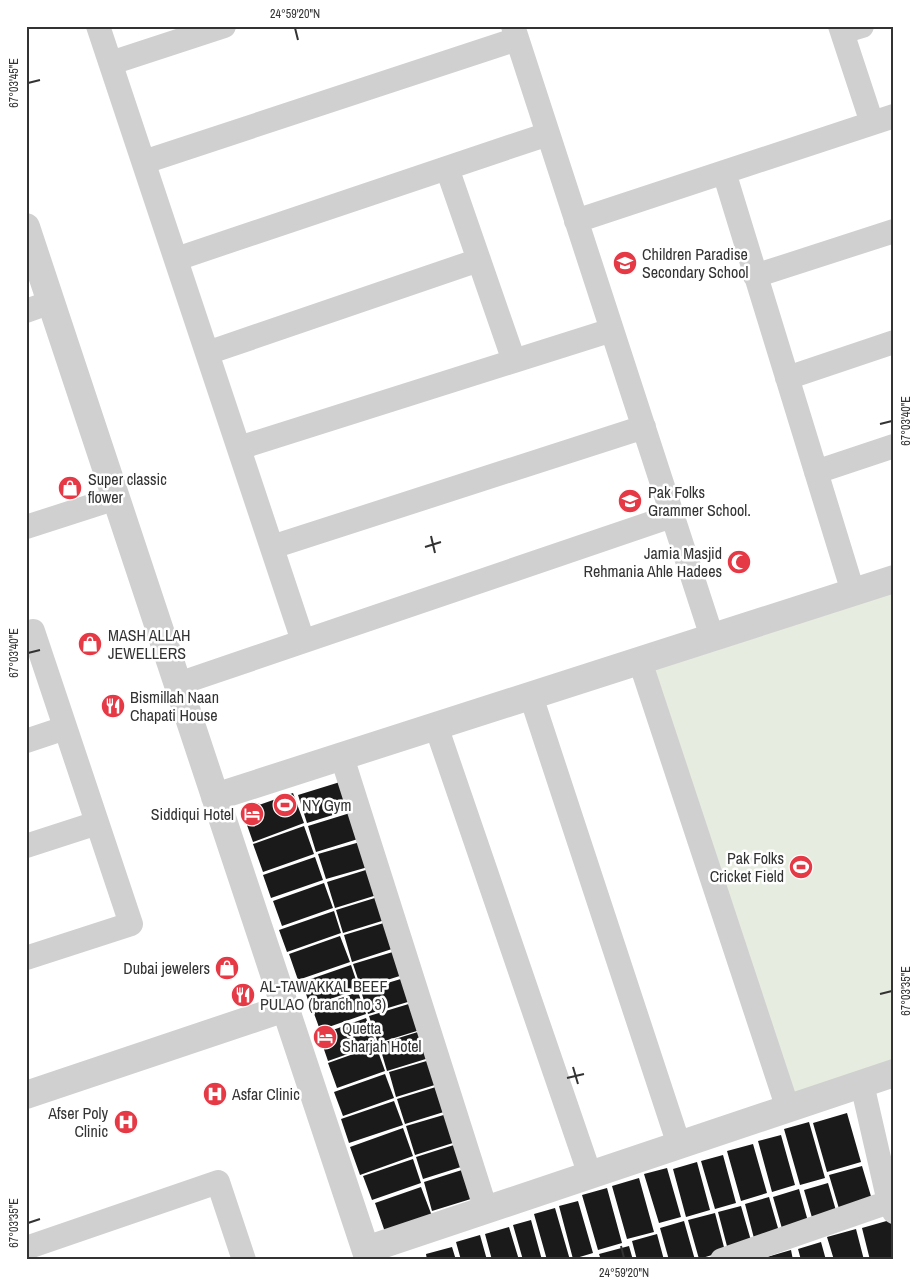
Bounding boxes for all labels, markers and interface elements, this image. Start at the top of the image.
text: 24°59'20"N [270,6,320,22]
text: 67°03'45"E [6,58,22,108]
place label: Children Paradise Secondary School [642,243,749,283]
school or university icon: Children Paradise Secondary School [612,250,638,276]
text: 67°03'40"E [898,396,914,446]
place label: Super classic flower [88,468,167,508]
shop icon: Super classic flower [57,475,83,501]
place label: Pak Folks Grammer School. [648,481,751,521]
school or university icon: Pak Folks Grammer School. [617,488,643,514]
place label: Jamia Masjid Rehmania Ahle Hadees [583,542,722,582]
mosque icon: Jamia Masjid Rehmania Ahle Hadees [726,549,752,575]
place label: MASH ALLAH JEWELLERS [108,624,190,664]
text: 67°03'40"E [6,628,22,678]
shop icon: MASH ALLAH JEWELLERS [77,631,103,657]
place label: Bismillah Naan Chapati House [130,686,219,726]
restaurant icon: Bismillah Naan Chapati House [100,693,126,719]
sports icon: NY Gym [272,792,298,818]
place label: NY Gym [302,794,351,816]
hotel icon: Siddiqui Hotel [239,801,265,827]
place label: Siddiqui Hotel [151,803,234,825]
place label: Pak Folks Cricket Field [710,847,784,887]
sports icon: Pak Folks Cricket Field [788,854,814,880]
shop icon: Dubai jewelers [214,955,240,981]
place label: Dubai jewelers [123,957,210,979]
text: 67°03'35"E [898,966,914,1016]
place label: AL-TAWAKKAL BEEF PULAO (branch no 3) [259,975,387,1015]
restaurant icon: AL-TAWAKKAL BEEF PULAO (branch no 3) [230,982,256,1008]
place label: Quetta Sharjah Hotel [342,1017,422,1057]
hotel icon: Quetta Sharjah Hotel [312,1024,338,1050]
hospital icon: Asfar Clinic [202,1081,228,1107]
place label: Asfar Clinic [231,1083,300,1105]
place label: Afser Poly Clinic [47,1102,108,1142]
hospital icon: Afser Poly Clinic [113,1109,139,1135]
text: 67°03'35"E [6,1198,22,1248]
text: 24°59'20"N [599,1265,649,1281]

